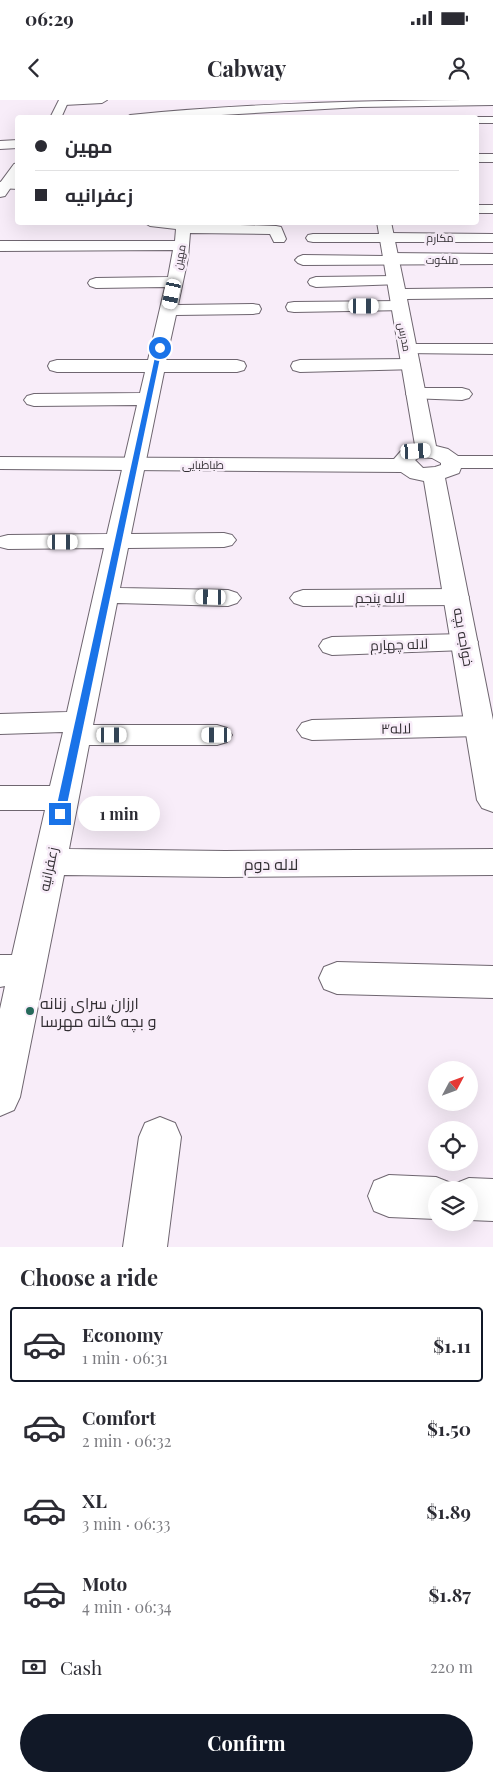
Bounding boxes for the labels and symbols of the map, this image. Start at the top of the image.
street label: مکارم [426,230,454,246]
street label: مهین [169,243,189,271]
street label: ملکوت [426,252,458,267]
car [161,278,182,310]
car [349,299,379,314]
street label: مدرس [395,321,415,353]
route start [149,337,171,359]
car [400,443,431,459]
street label: طباطبایی [182,457,224,472]
car [48,535,78,550]
street label: لاله پنجم [355,588,405,608]
car [195,589,226,605]
street label: خواجه بچه [449,606,479,668]
street label: لاله چهارم [370,633,428,656]
street label: لاله۳ [381,718,411,738]
car [97,728,127,743]
car [202,728,232,743]
callout: 1 min [78,796,160,832]
route end [49,803,71,825]
street label: زعفرانیه [34,845,62,893]
street label: لاله دوم [244,853,298,876]
place label: ارزان سرای زنانه و بچه گانه مهرسا [40,992,156,1033]
marker: ارزان سرای زنانه و بچه گانه مهرسا [24,1005,36,1017]
north arrow [428,1061,478,1111]

